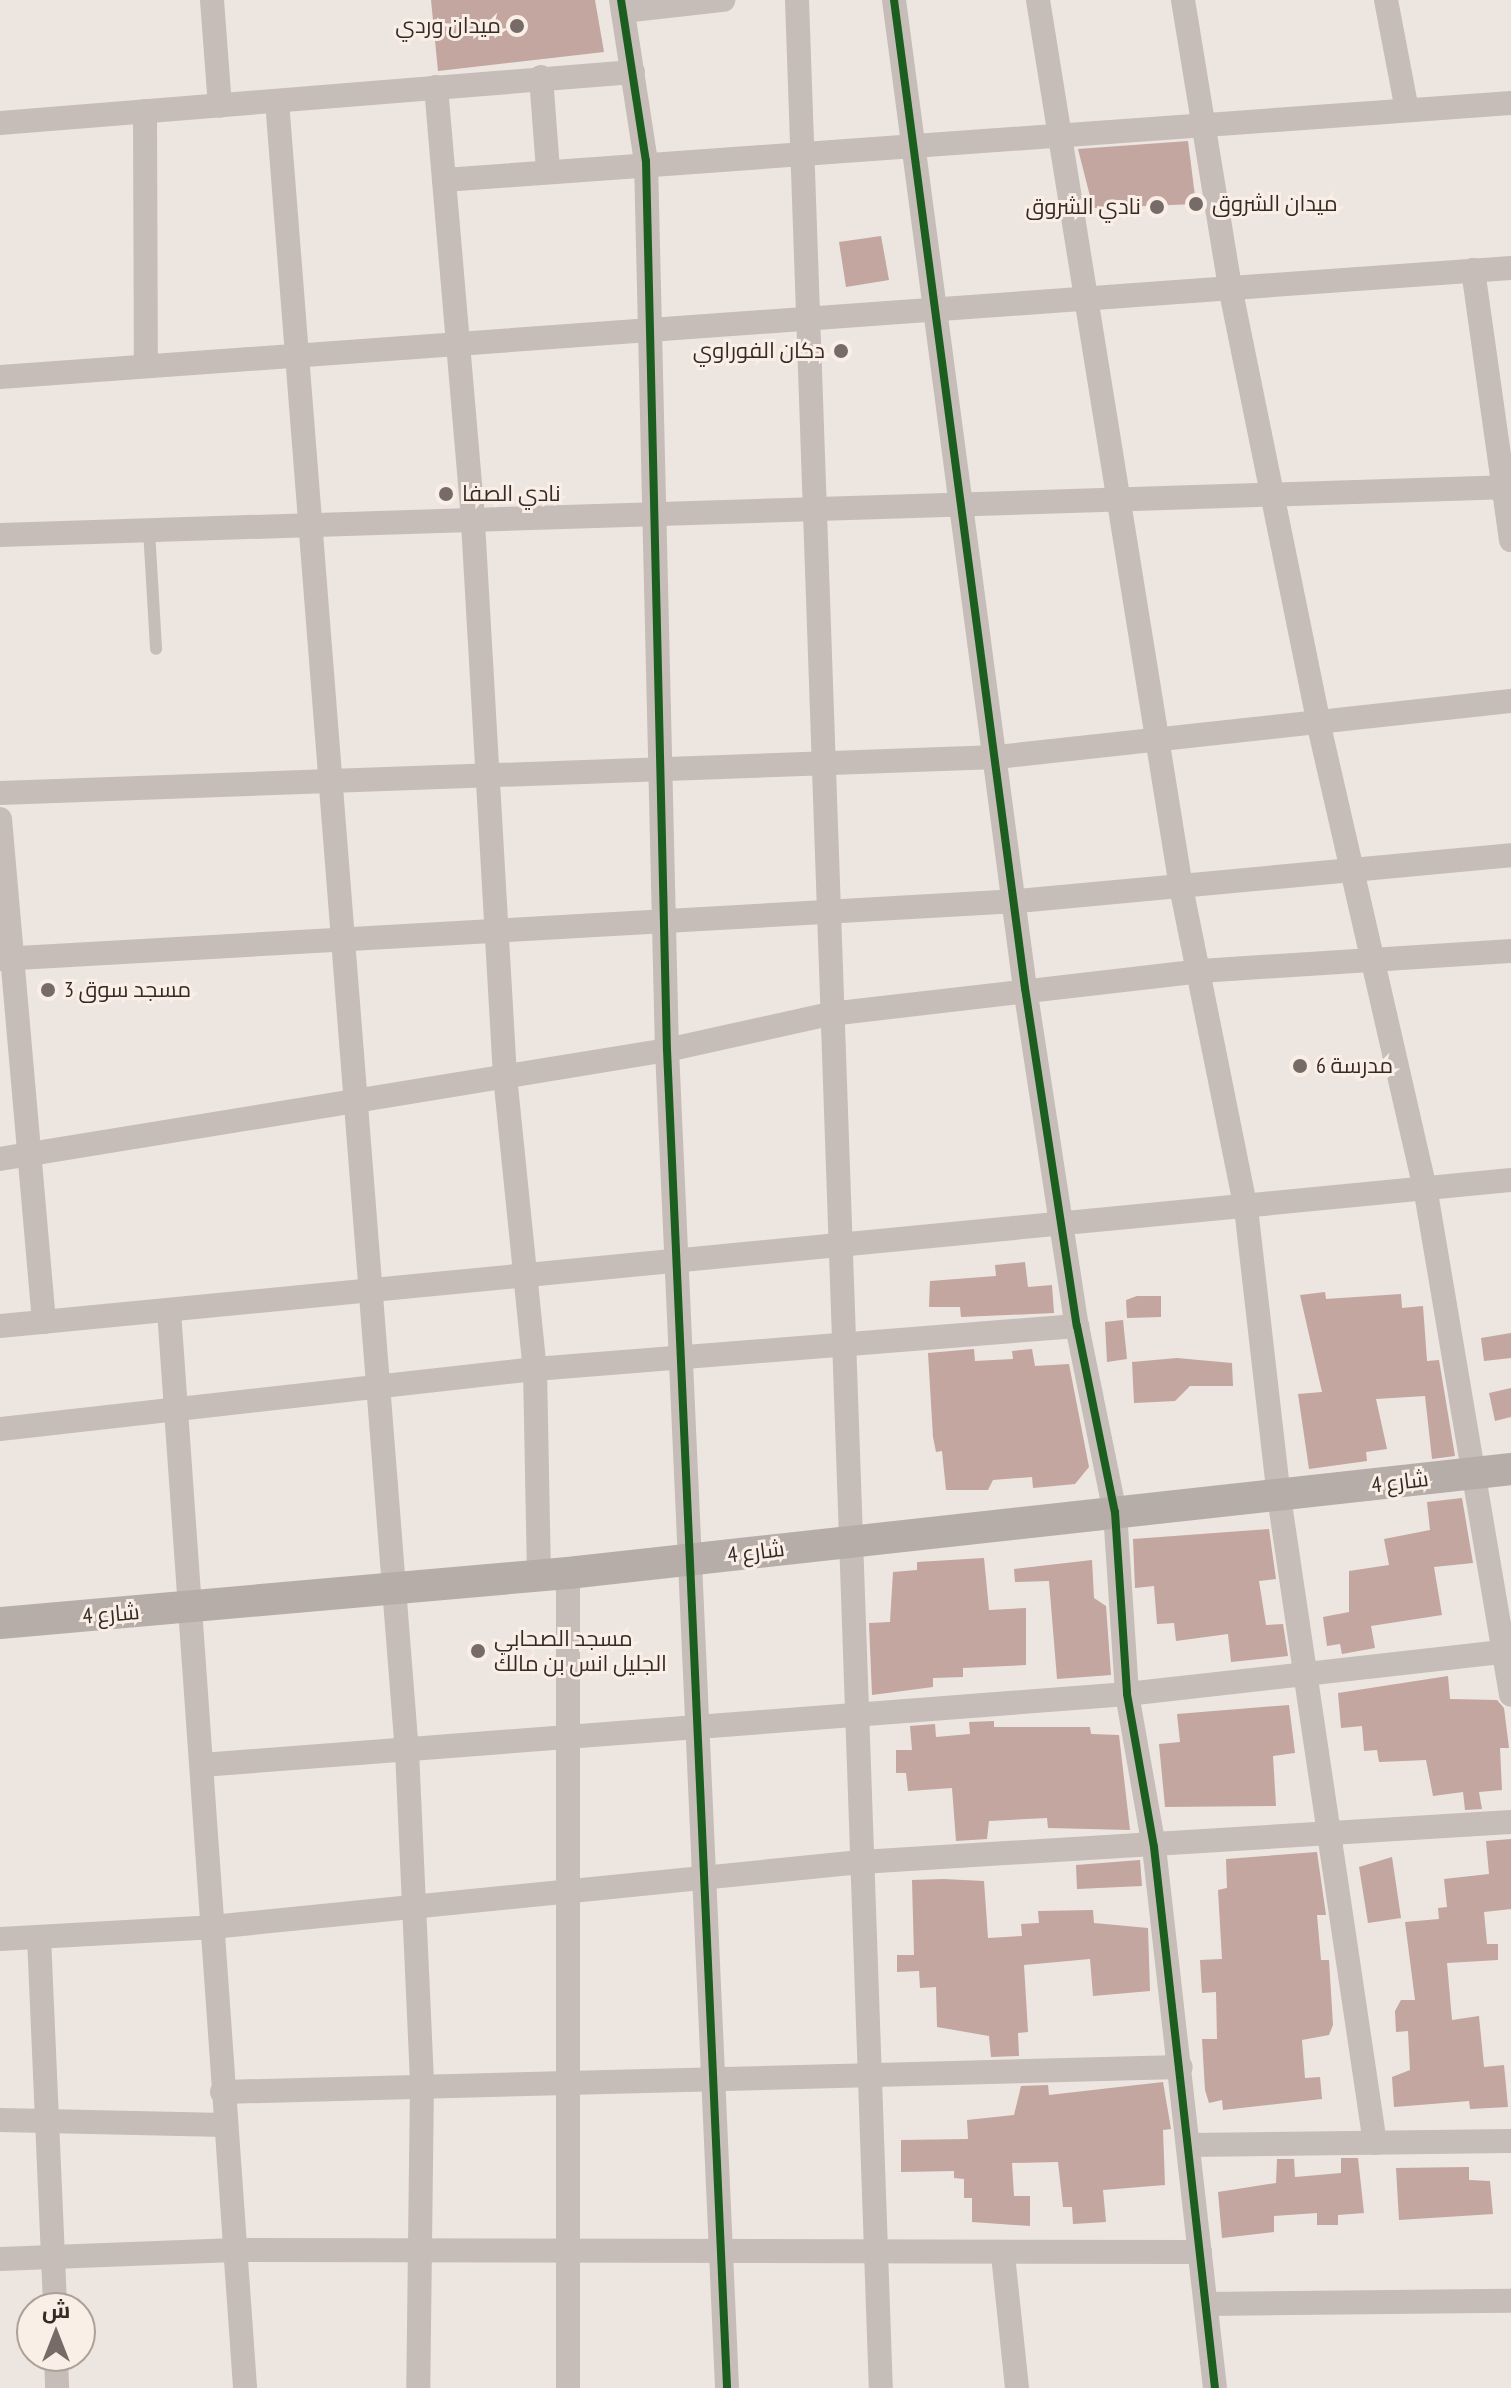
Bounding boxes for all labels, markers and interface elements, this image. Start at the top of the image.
place label: ميدان وردي [395,13,501,39]
marker: ميدان وردي [508,17,526,35]
place label: ميدان الشروق [1212,191,1338,217]
place label: نادي الشروق [1026,194,1141,220]
marker: ميدان الشروق [1187,195,1205,213]
marker: نادي الشروق [1148,198,1166,216]
place label: دكان الفوراوي [693,338,825,364]
marker: دكان الفوراوي [832,342,850,360]
place label: نادي الصفا [462,481,561,507]
marker: نادي الصفا [437,485,455,503]
place label: مسجد سوق 3 [64,977,191,1003]
marker: مسجد سوق 3 [39,981,57,999]
place label: مدرسة 6 [1316,1053,1393,1079]
marker: مدرسة 6 [1291,1057,1309,1075]
street label: شارع 4 [1370,1465,1430,1499]
street label: شارع 4 [726,1535,786,1569]
street label: شارع 4 [81,1598,141,1630]
place label: مسجد الصحابي الجليل انس بن مالك [494,1625,667,1676]
marker: مسجد الصحابي الجليل انس بن مالك [469,1642,487,1660]
north arrow [16,2292,96,2372]
text: ش [42,2296,70,2324]

